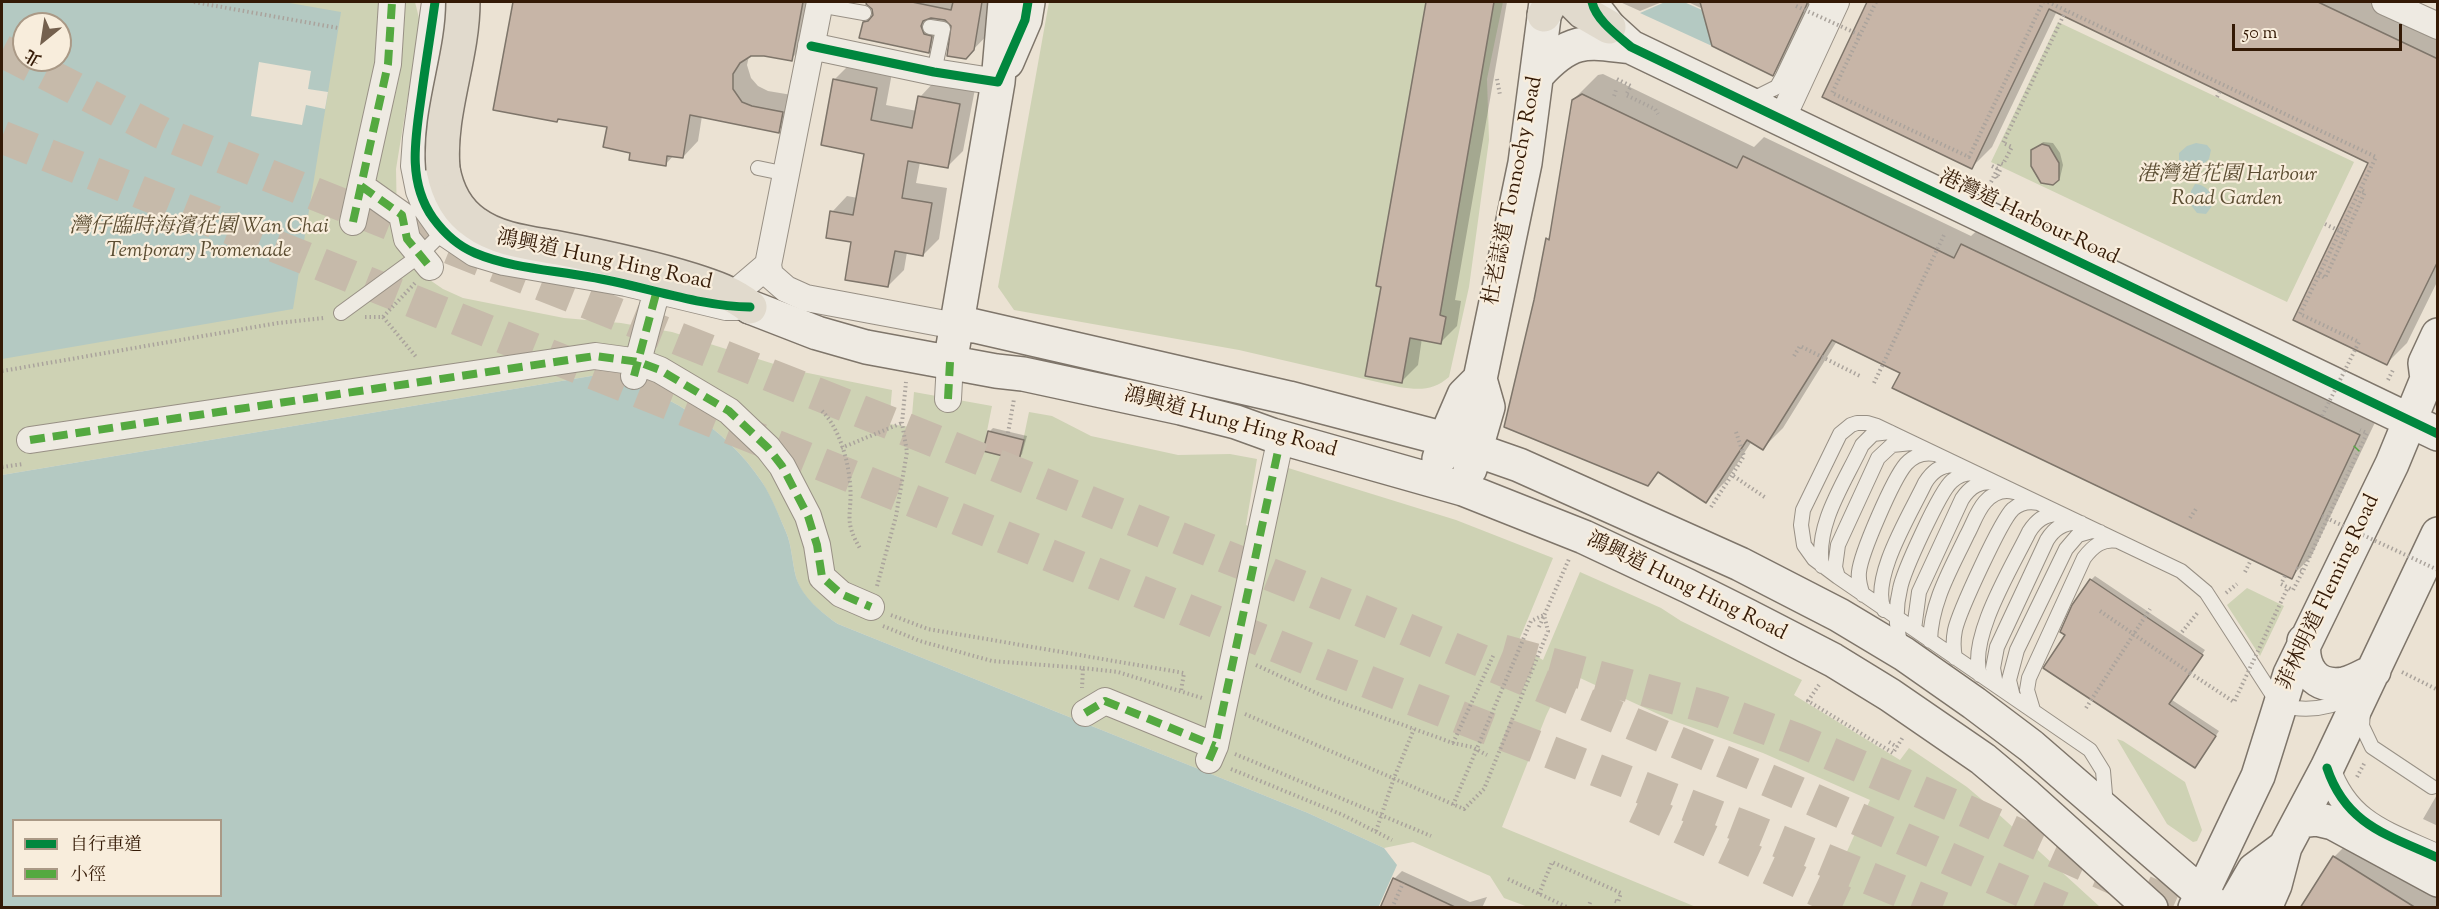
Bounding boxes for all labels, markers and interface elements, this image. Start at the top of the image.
north arrow [12,12,72,72]
scale bar [2235,12,2404,50]
text: 50 m [2243,21,2277,47]
text: 北 [21,42,46,70]
street label: 杜老誌道 Tonnochy Road [1480,74,1550,308]
park label: 港灣道花園 Harbour Road Garden [2137,163,2317,213]
street label: 港灣道 Harbour Road [1934,166,2122,272]
park label: 灣仔臨時海濱花園 Wan Chai Temporary Promenade [69,215,329,265]
street label: 鴻興道 Hung Hing Road [494,227,714,297]
street label: 鴻興道 Hung Hing Road [1121,383,1339,465]
street label: 菲林明道 Fleming Road [2274,491,2386,695]
street label: 鴻興道 Hung Hing Road [1582,528,1790,648]
legend [12,819,222,897]
text: 自行車道 [70,833,142,859]
text: 小徑 [70,863,106,889]

